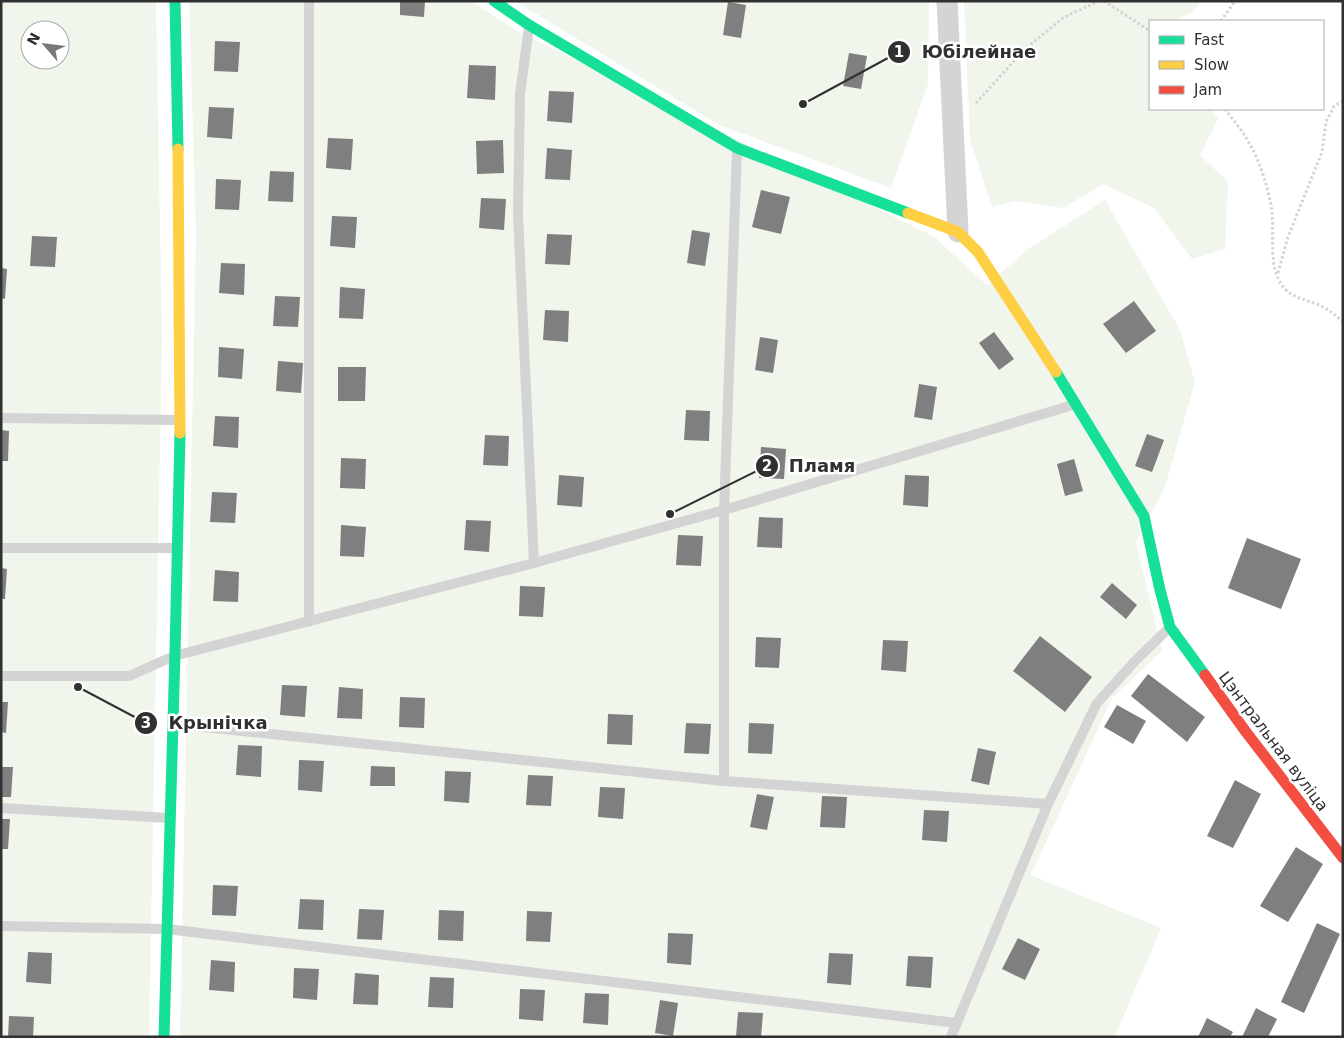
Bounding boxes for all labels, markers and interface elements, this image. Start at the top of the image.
north arrow [20,20,70,70]
legend [1149,20,1324,110]
text: N [24,30,43,48]
text: Fast [1194,31,1224,49]
callout: Юбілейнае [887,36,1046,69]
text: Юбілейнае [922,41,1036,62]
text: 1 [894,43,904,61]
text: Slow [1194,56,1229,74]
text: Jam [1193,81,1222,99]
callout: Пламя [754,450,866,483]
text: Пламя [789,455,855,476]
text: 2 [762,457,772,475]
street label: Цэнтральная вуліца [1215,668,1332,815]
callout: Крынічка [133,706,277,739]
text: Крынічка [168,712,268,733]
text: 3 [141,714,151,732]

